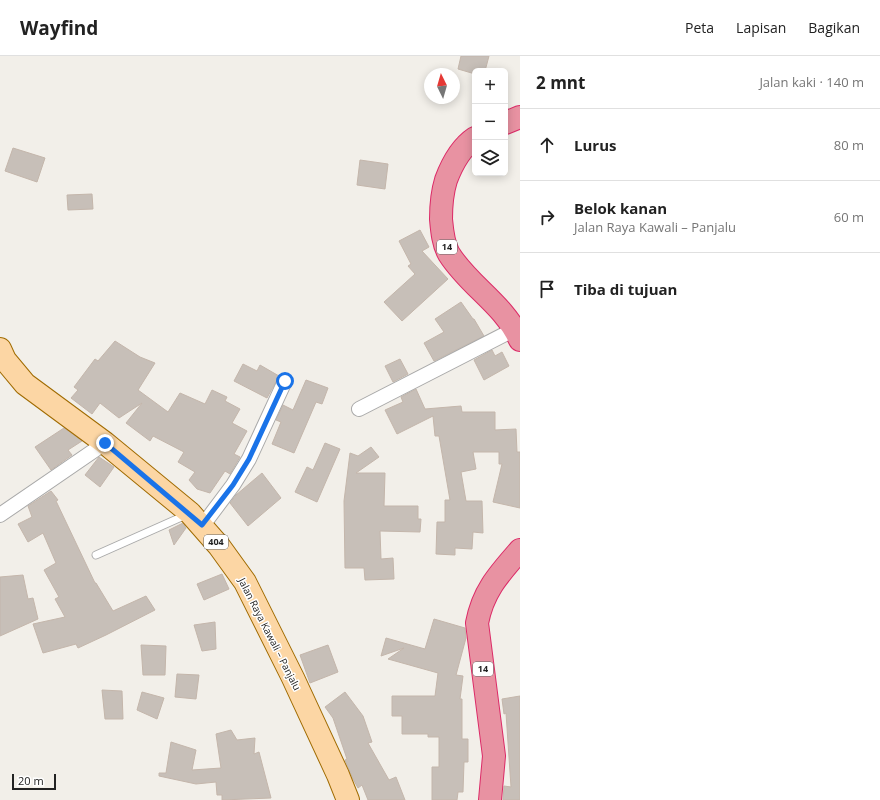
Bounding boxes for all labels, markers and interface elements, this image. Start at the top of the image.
text: Wayfind [20,15,98,41]
text: Peta [685,18,714,37]
text: Lapisan [736,18,786,37]
text: Bagikan [808,18,860,37]
north arrow [424,68,460,104]
map controls [472,68,508,176]
button: + [472,68,508,104]
text: 2 mnt [536,71,585,94]
text: Jalan kaki · 140 m [759,73,864,91]
button: − [472,104,508,140]
icon: ahead [536,134,558,156]
text: Lurus [574,135,616,155]
text: 80 m [834,136,864,154]
button: layers [472,140,508,176]
text: Belok kanan [574,198,667,218]
icon: right [536,206,558,228]
text: 60 m [834,208,864,226]
text: Jalan Raya Kawali – Panjalu [574,218,736,236]
road number: 14 [437,240,457,254]
icon: arrive [536,278,558,300]
text: Tiba di tujuan [574,279,677,299]
route start [276,372,294,390]
route end [96,434,114,452]
road number: 404 [204,535,228,549]
street label: Jalan Raya Kawali – Panjalu [235,574,305,693]
road number: 14 [473,662,493,676]
scale bar [12,772,56,791]
text: 20 m [18,773,44,788]

